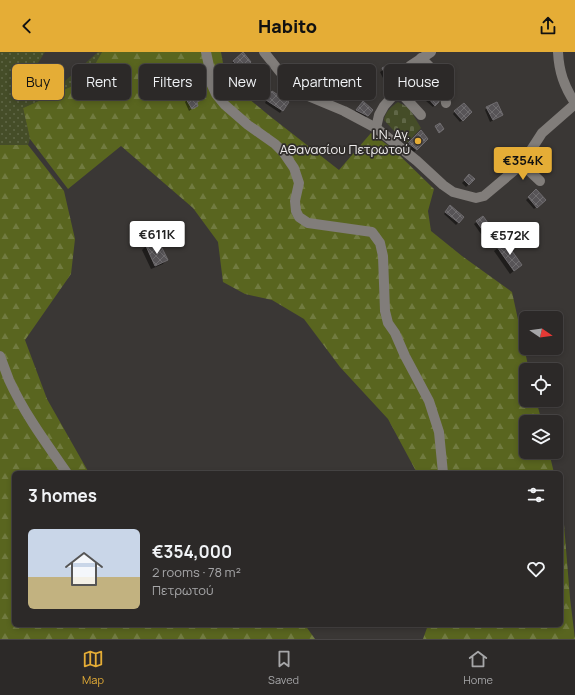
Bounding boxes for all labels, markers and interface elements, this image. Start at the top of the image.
text: Habito [258,14,317,38]
icon: back [16,15,38,37]
icon: share [537,15,559,37]
chip: Buy [12,64,64,100]
chip: Rent [72,64,131,100]
chip: Filters [139,64,206,100]
chip: New [214,64,270,100]
chip: Apartment [278,64,376,100]
chip: House [384,64,454,100]
place label: Ι.Ν. Αγ. Αθανασίου Πετρωτού [280,125,410,158]
marker: Ι.Ν. Αγ. Αθανασίου Πετρωτού [413,136,423,146]
pin: €354K [495,147,551,181]
text: €354K [503,151,543,169]
pin: €611K [129,221,185,255]
pin: €572K [482,222,538,256]
text: €611K [139,225,175,243]
text: €572K [490,226,530,244]
north arrow [519,311,563,355]
map controls [519,311,563,459]
button: locate [519,363,563,407]
button: layers [519,415,563,459]
text: 3 homes [28,484,97,507]
icon: filters [525,484,547,506]
text: €354,000 [152,540,232,563]
icon: home [60,545,108,593]
icon: heart [525,558,547,580]
text: 2 rooms · 78 m² [152,563,241,581]
text: Πετρωτού [152,581,214,599]
tab: Map [82,648,104,687]
tab: Saved [268,648,299,687]
tab: Home [463,648,493,687]

